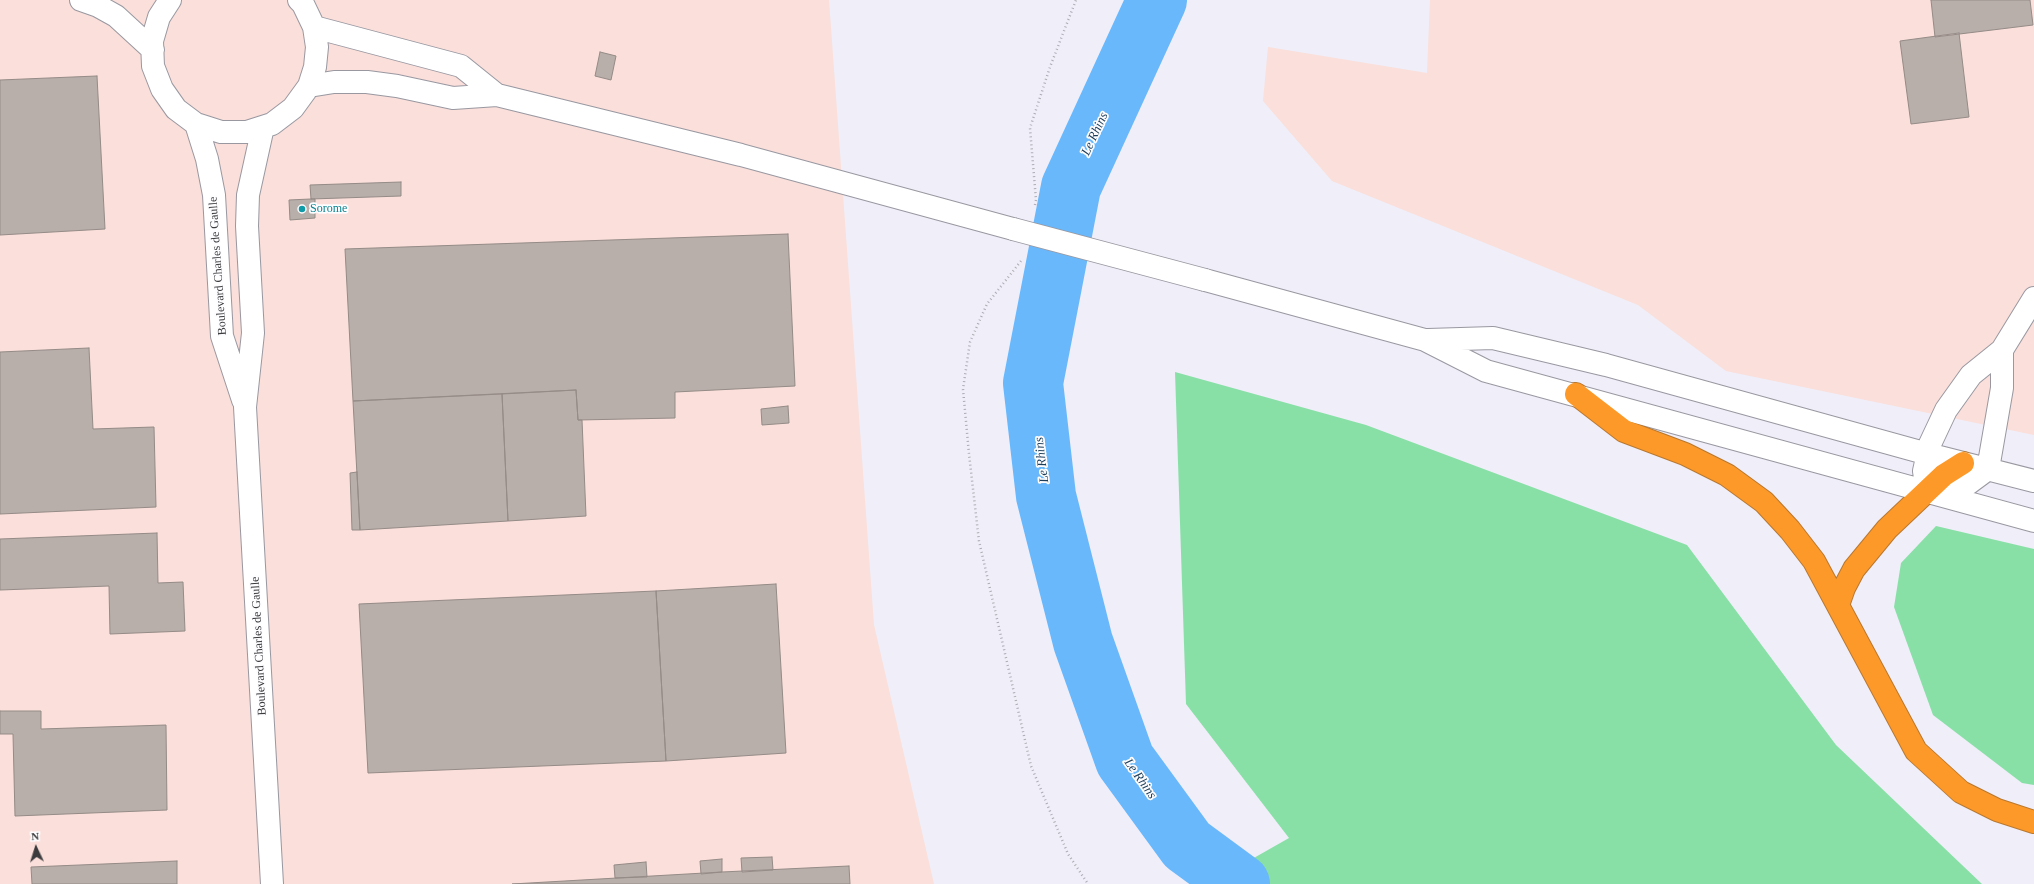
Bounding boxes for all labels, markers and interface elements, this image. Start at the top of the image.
water label: Le Rhins [1078,110,1112,158]
street label: Boulevard Charles de Gaulle [206,196,230,336]
place label: Sorome [310,202,347,216]
marker: Sorome [297,204,307,214]
water label: Le Rhins [1031,436,1053,484]
street label: Boulevard Charles de Gaulle [248,576,270,716]
water label: Le Rhins [1120,756,1160,802]
north arrow [16,828,56,868]
text: N [31,830,40,842]

